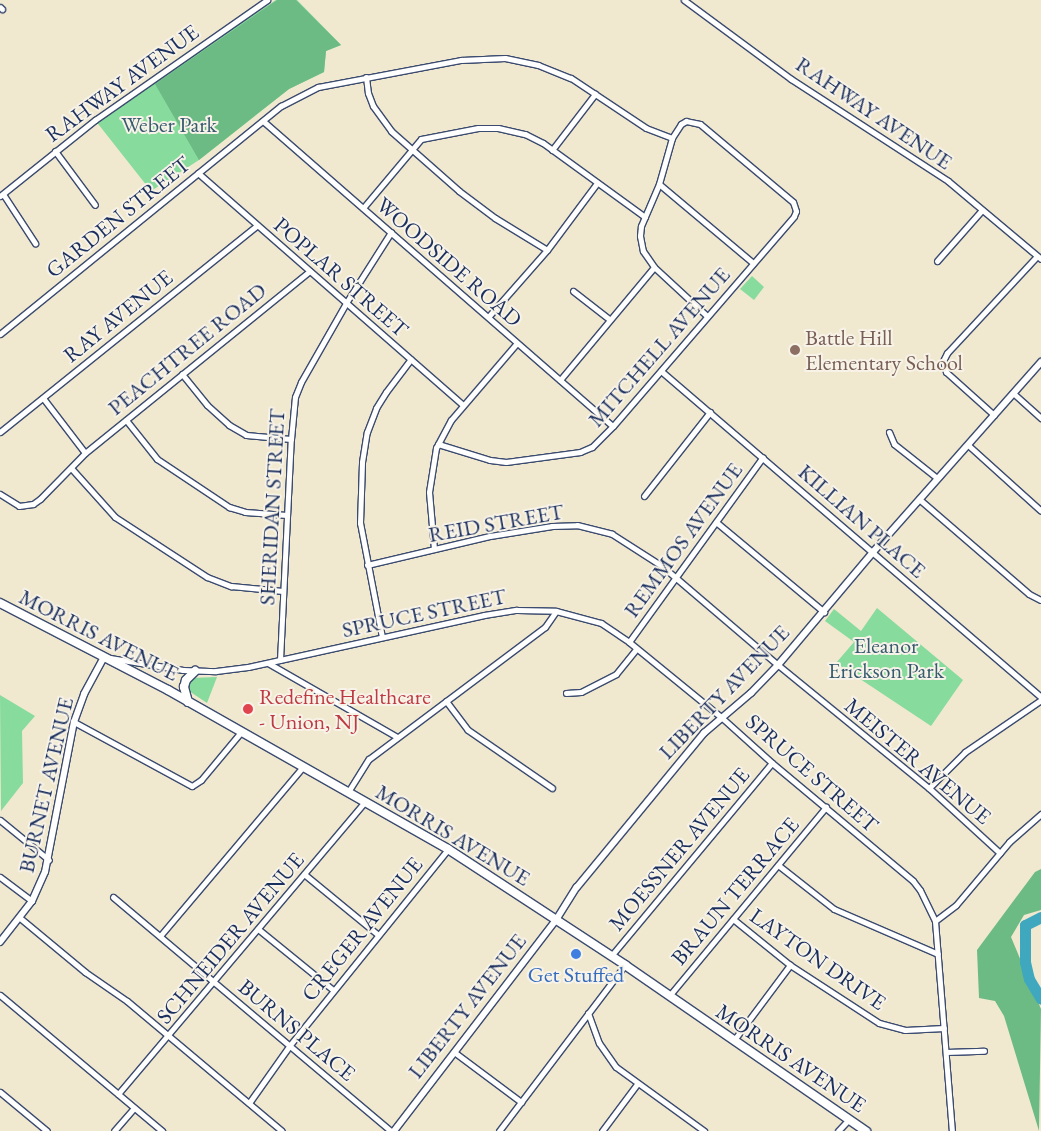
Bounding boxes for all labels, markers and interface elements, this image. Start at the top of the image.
street label: RAHWAY AVENUE [40,19,204,147]
street label: RAHWAY AVENUE [791,51,957,175]
park label: Weber Park [121,112,217,138]
street label: GARDEN STREET [41,151,195,283]
street label: WOODSIDE ROAD [371,192,527,332]
street label: POPLAR STREET [268,211,414,343]
street label: MITCHELL AVENUE [582,262,736,432]
street label: RAY AVENUE [58,264,178,368]
street label: PEACHTREE ROAD [103,277,271,421]
place label: Battle Hill Elementary School [805,324,963,376]
marker: Battle Hill Elementary School [789,344,801,356]
street label: SHERIDAN STREET [254,408,290,606]
street label: REMMOS AVENUE [618,458,748,622]
street label: KILLIAN PLACE [793,458,931,584]
street label: REID STREET [426,498,566,548]
street label: MORRIS AVENUE [15,583,183,687]
street label: SPRUCE STREET [340,583,508,643]
street label: LIBERTY AVENUE [653,619,795,765]
park label: Eleanor Erickson Park [828,632,944,684]
place label: Redefine Healthcare - Union, NJ [259,683,431,734]
street label: MEISTER AVENUE [840,692,996,830]
street label: BURNET AVENUE [13,695,79,875]
marker: Redefine Healthcare - Union, NJ [241,702,255,716]
street label: SPRUCE STREET [740,708,884,838]
street label: MOESSNER AVENUE [603,762,755,936]
street label: MORRIS AVENUE [371,778,535,892]
street label: BRAUN TERRACE [666,812,804,970]
street label: SCHNEIDER AVENUE [151,847,309,1029]
street label: CREGER AVENUE [296,852,428,1006]
street label: LAYTON DRIVE [745,902,891,1016]
street label: LIBERTY AVENUE [402,928,532,1084]
marker: Get Stuffed [570,948,582,960]
place label: Get Stuffed [528,962,624,988]
street label: BURNS PLACE [233,973,361,1087]
street label: MORRIS AVENUE [711,998,871,1118]

